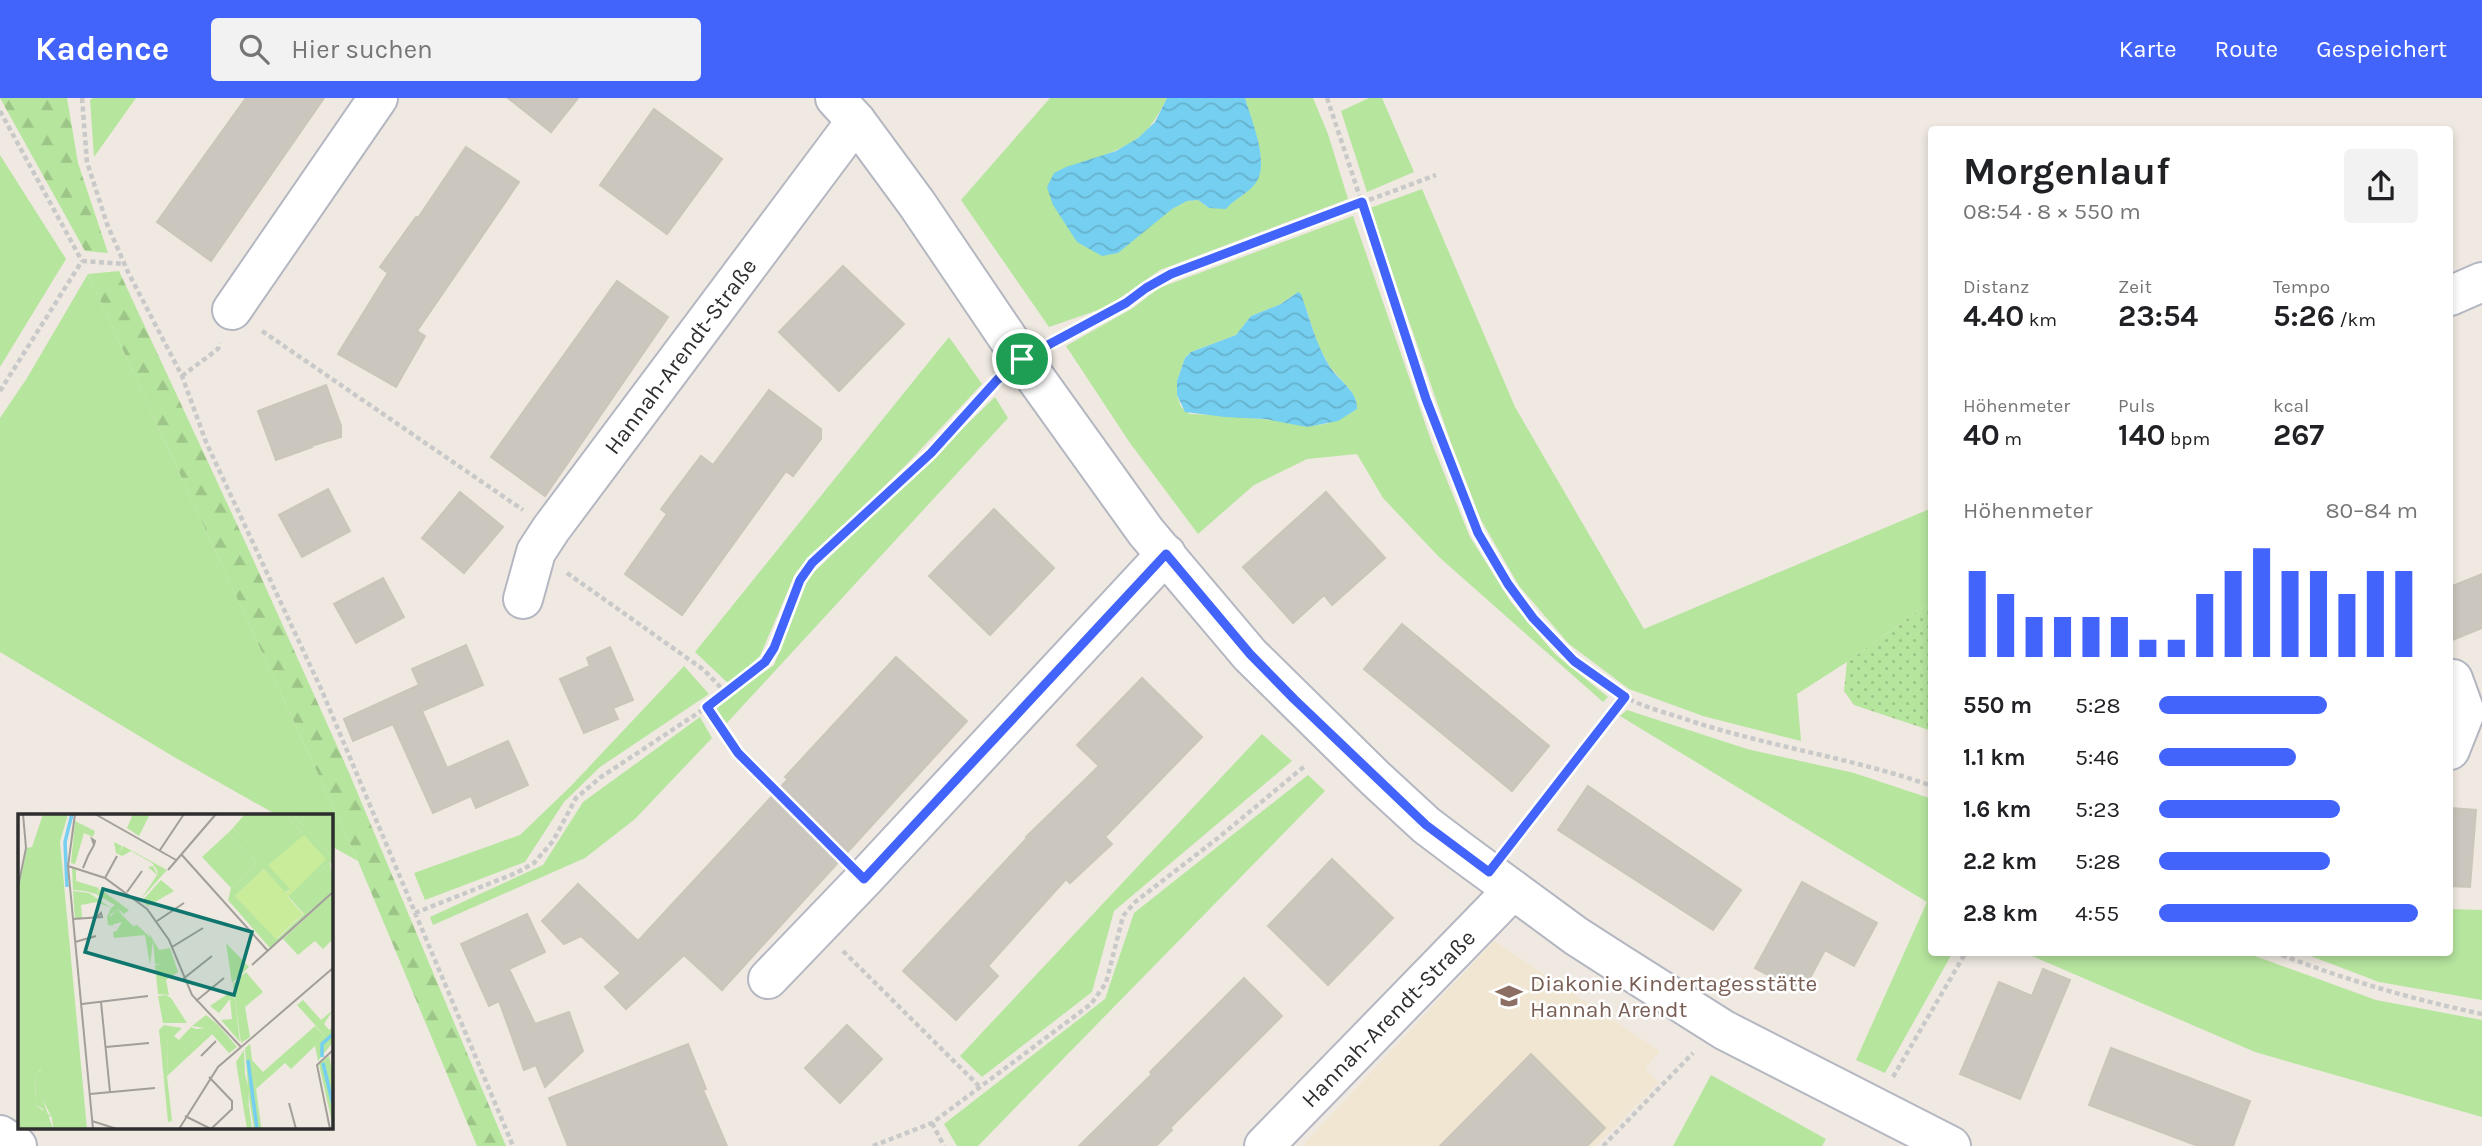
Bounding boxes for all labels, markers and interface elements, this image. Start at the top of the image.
search box [211,18,701,81]
text: Kadence [35,30,169,68]
icon: search [235,30,273,68]
text: Hier suchen [291,34,433,65]
text: Karte [2119,35,2177,63]
text: Route [2215,35,2278,63]
text: Gespeichert [2316,35,2447,63]
text: Morgenlauf [1963,149,2170,194]
button: share [2344,149,2418,223]
text: 08:54 · 8 × 550 m [1963,198,2141,225]
street label: Hannah-Arendt-Straße [598,253,762,459]
text: Distanz [1963,276,2029,298]
text: Zeit [2118,276,2152,298]
text: Tempo [2273,276,2330,298]
text: 4.40 [1963,298,2024,334]
text: 23:54 [2118,298,2198,334]
text: 5:26 [2273,298,2335,334]
text: km [2024,309,2057,331]
text: /km [2335,309,2376,331]
pin [992,329,1052,389]
icon: arrive [1003,340,1041,378]
text: Höhenmeter [1963,395,2070,417]
text: Puls [2118,395,2155,417]
text: kcal [2273,395,2309,417]
text: 40 [1963,417,2000,453]
text: 140 [2118,417,2166,453]
text: 267 [2273,417,2324,453]
text: m [2000,428,2022,450]
text: bpm [2166,428,2210,450]
text: Höhenmeter [1963,497,2093,524]
text: 80–84 m [2325,497,2418,524]
text: 550 m [1963,692,2032,719]
text: 5:28 [2075,692,2121,719]
text: 1.1 km [1963,744,2026,771]
text: 5:46 [2075,744,2119,771]
text: 1.6 km [1963,796,2031,823]
text: 5:23 [2075,796,2120,823]
inset map [18,814,332,1128]
text: 2.2 km [1963,848,2037,875]
text: 5:28 [2075,848,2121,875]
text: 2.8 km [1963,900,2038,927]
text: 4:55 [2075,900,2119,927]
street label: Hannah-Arendt-Straße [1296,924,1481,1113]
place label: Diakonie Kindertagesstätte Hannah Arendt [1530,970,1817,1023]
school or university icon: Diakonie Kindertagesstätte Hannah Arendt [1494,981,1524,1011]

